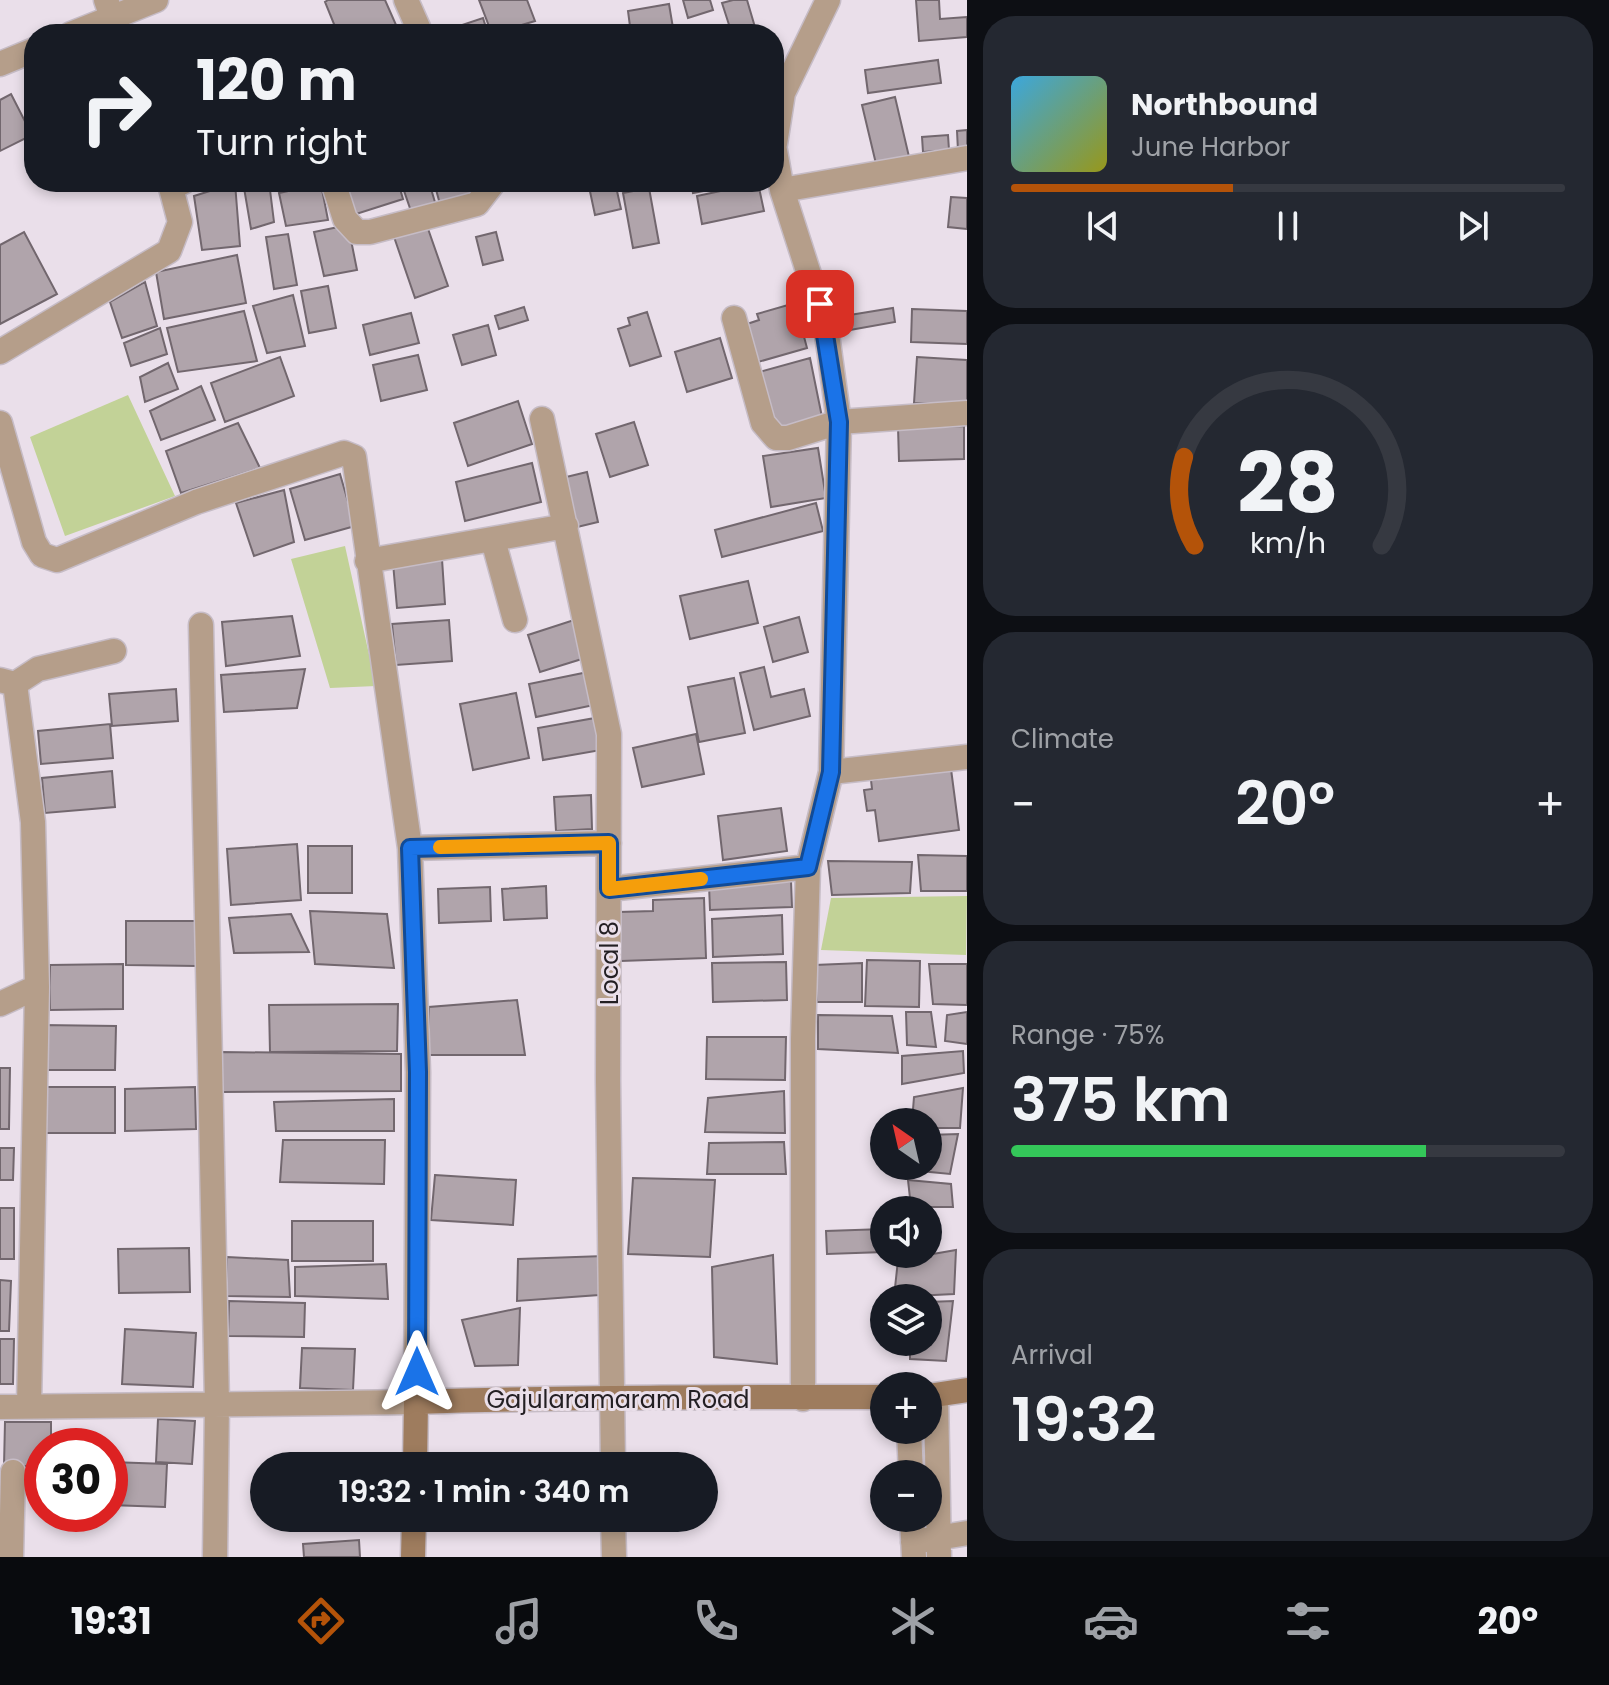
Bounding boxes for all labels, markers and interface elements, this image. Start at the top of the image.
text: 120 m [196,41,357,120]
icon: right [64,56,168,160]
text: Northbound [1131,83,1318,126]
text: Turn right [196,117,367,168]
text: June Harbor [1131,129,1290,165]
icon: previous [1081,204,1125,248]
icon: pause [1266,204,1310,248]
icon: next [1451,204,1495,248]
pin [786,270,854,338]
icon: arrive [798,282,842,326]
text: 28 [1237,425,1339,541]
text: km/h [1250,523,1326,563]
text: Climate [1011,721,1114,757]
text: 20° [1235,762,1335,846]
text: − [1011,774,1035,835]
text: + [1535,774,1565,835]
street label: Local 8 [593,921,626,1005]
text: Range · 75% [1011,1017,1164,1053]
text: 375 km [1011,1058,1231,1142]
north arrow [870,1108,942,1180]
map controls [870,1108,942,1532]
button: sound [870,1196,942,1268]
button: layers [870,1284,942,1356]
position arrow [375,1330,459,1414]
text: Arrival [1011,1337,1093,1373]
button: + [870,1372,942,1444]
text: 19:32 [1011,1378,1156,1462]
street label: Gajularamaram Road [486,1383,750,1416]
speed limit sign: 30 [24,1428,128,1532]
button: − [870,1460,942,1532]
text: 19:32 · 1 min · 340 m [339,1470,629,1513]
icon: directions [293,1593,349,1649]
icon: music [491,1593,547,1649]
icon: phone [688,1593,744,1649]
icon: climate [885,1593,941,1649]
icon: car [1083,1593,1139,1649]
icon: filters [1280,1593,1336,1649]
text: 19:31 [71,1596,152,1647]
text: 20° [1478,1596,1538,1647]

